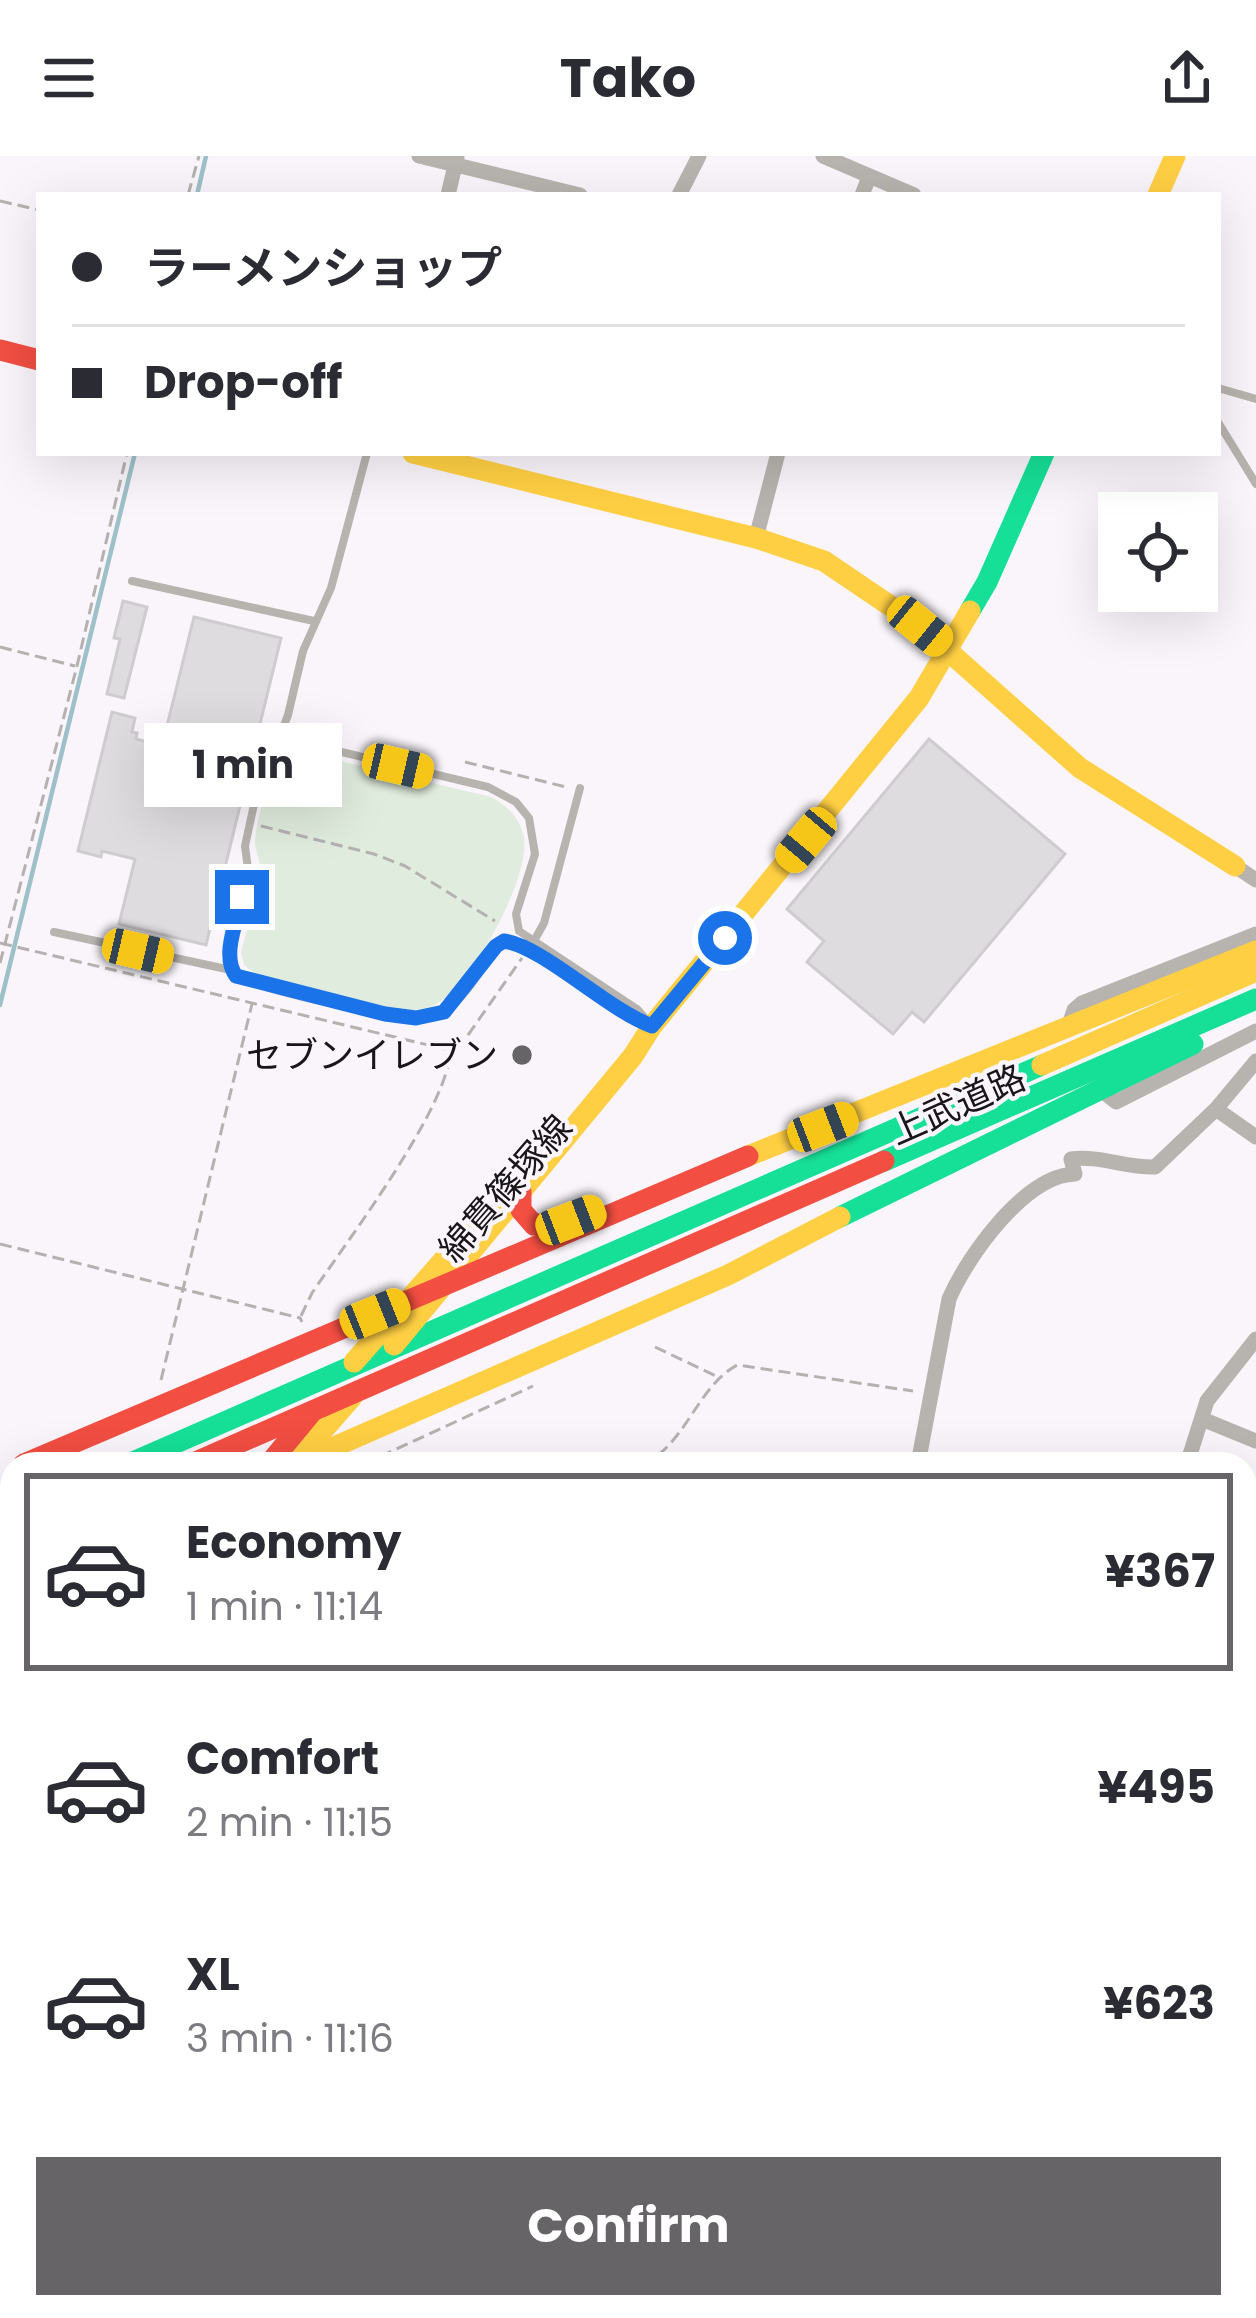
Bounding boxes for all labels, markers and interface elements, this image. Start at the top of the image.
text: Tako [560,40,696,116]
icon: menu [36,45,102,111]
icon: share [1154,45,1220,111]
text: ラーメンショップ [144,237,502,300]
text: Drop-off [144,351,342,414]
map controls [1098,492,1218,612]
button: locate [1098,492,1218,612]
car [881,589,959,663]
callout: 1 min [143,723,341,807]
text: 1 min [192,737,294,792]
car [359,740,437,792]
car [769,801,843,879]
route end [215,870,269,924]
route start [698,911,752,965]
car [99,925,177,977]
place label: セブンイレブン [246,1030,498,1081]
marker: セブンイレブン [509,1042,535,1068]
street label: 上武道路 [881,1052,1033,1157]
car [783,1097,863,1157]
street label: 綿貫篠塚線 [427,1104,584,1273]
car [531,1190,611,1250]
car [335,1284,415,1344]
text: Economy [186,1511,401,1574]
icon: car [42,1518,150,1626]
text: ¥367 [1105,1540,1215,1603]
text: 1 min · 11:14 [186,1579,383,1634]
text: Comfort [186,1727,379,1790]
icon: car [42,1734,150,1842]
text: ¥495 [1097,1756,1215,1819]
text: 2 min · 11:15 [186,1795,393,1850]
text: XL [186,1943,240,2006]
icon: car [42,1950,150,2058]
text: ¥623 [1103,1972,1215,2035]
text: 3 min · 11:16 [186,2011,394,2066]
button: Confirm [36,2157,1221,2295]

